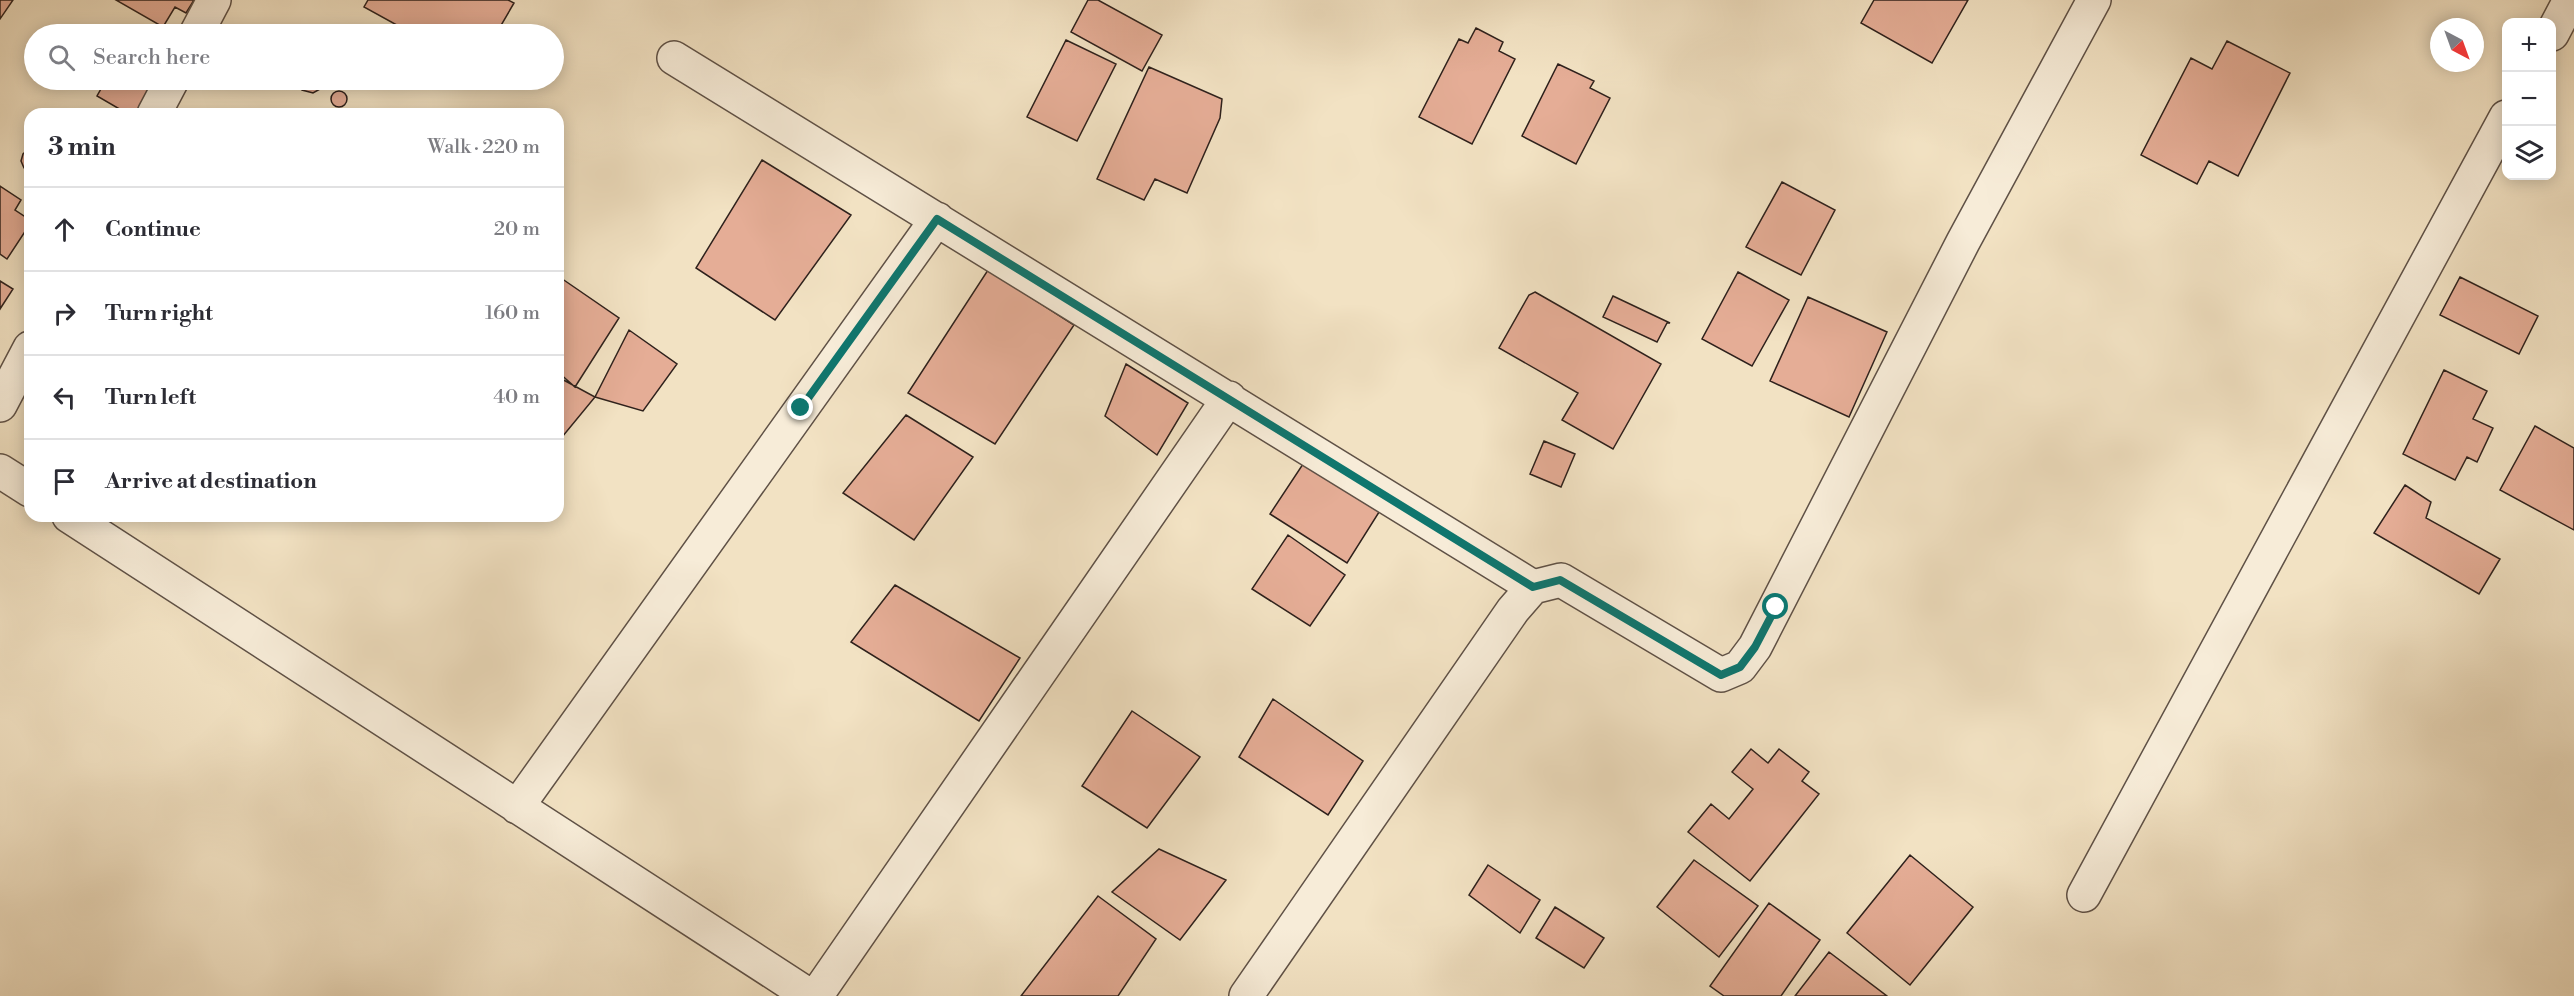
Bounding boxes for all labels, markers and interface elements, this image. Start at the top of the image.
north arrow [2430,18,2484,72]
map controls [2502,18,2556,180]
button: + [2502,18,2556,72]
search box [24,24,564,90]
icon: search [45,41,78,74]
text: Search here [93,44,210,71]
button: − [2502,72,2556,126]
button: layers [2502,126,2556,180]
text: 3 min [48,131,116,163]
text: Walk · 220 m [427,135,540,160]
icon: ahead [48,213,81,246]
text: Continue [105,216,201,243]
text: 20 m [494,217,540,242]
icon: right [48,297,81,330]
text: Turn right [105,300,213,327]
text: 160 m [485,301,540,326]
icon: left [48,381,81,414]
text: Turn left [105,384,196,411]
text: 40 m [493,385,540,410]
route end [787,394,813,420]
icon: arrive [48,465,81,498]
text: Arrive at destination [105,468,317,495]
route start [1762,593,1788,619]

